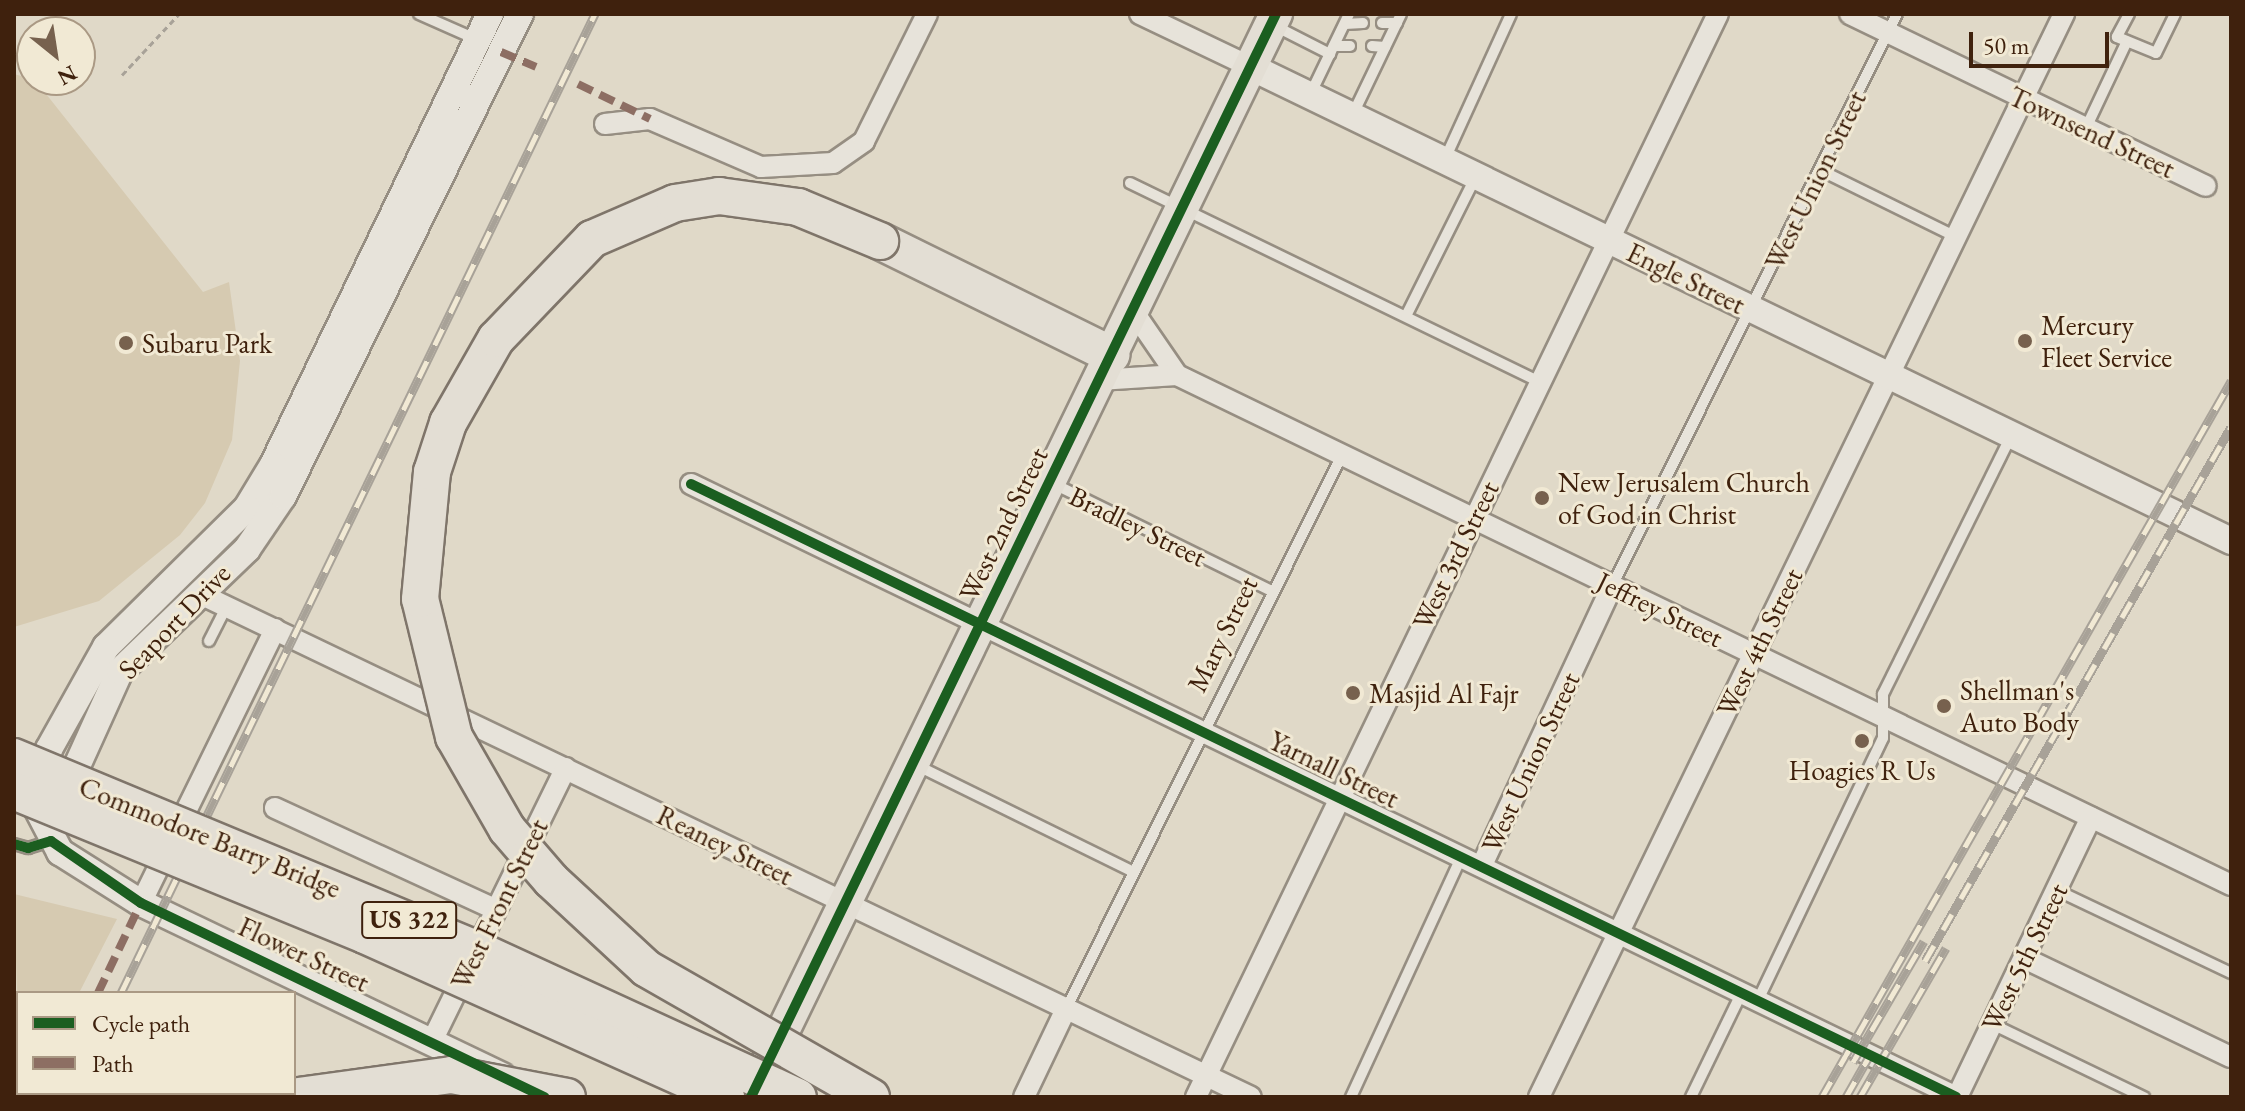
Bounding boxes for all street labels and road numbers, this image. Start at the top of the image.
street label: Townsend Street [2004,79,2180,185]
street label: West Union Street [1757,85,1873,275]
street label: Engle Street [1621,235,1751,321]
street label: West 2nd Street [951,442,1055,606]
street label: West 3rd Street [1405,475,1505,635]
street label: Bradley Street [1064,478,1212,574]
street label: Seaport Drive [111,556,237,686]
street label: West 4th Street [1709,562,1809,722]
street label: Jeffrey Street [1591,564,1729,654]
street label: Mary Street [1180,571,1264,697]
street label: West Union Street [1474,666,1586,858]
street label: Yarnall Street [1264,723,1404,815]
street label: Commodore Barry Bridge [74,769,346,905]
street label: Reaney Street [652,798,798,892]
street label: West Front Street [443,813,555,995]
street label: West 5th Street [1974,877,2074,1037]
road number: US 322 [361,898,457,942]
street label: Flower Street [233,909,375,999]

